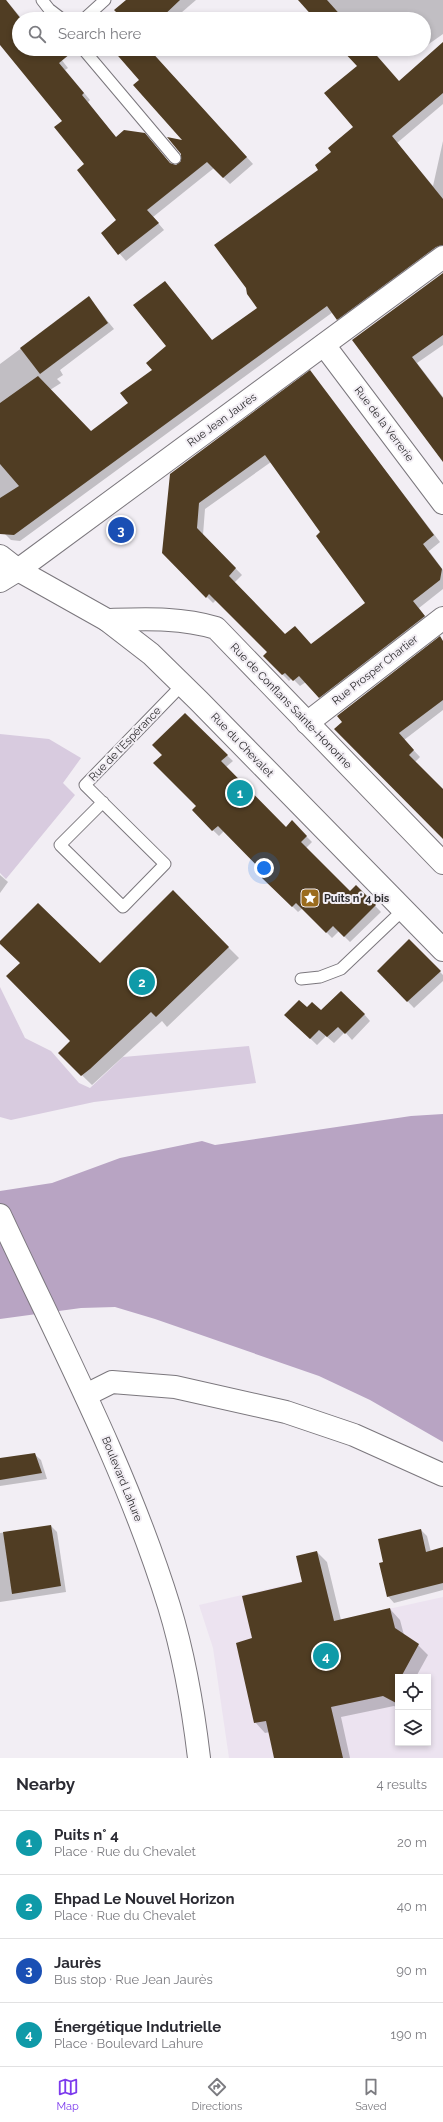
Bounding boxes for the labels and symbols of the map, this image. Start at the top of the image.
street label: Rue de la Verrerie [352,384,417,464]
street label: Rue Jean Jaurès [185,391,259,449]
pin: 3 [108,515,134,545]
street label: Rue Prosper Chartier [330,632,421,707]
street label: Rue de Conflans Sainte-Honorine [228,641,355,772]
street label: Rue de l'Espérance [86,704,164,784]
street label: Rue du Chevalet [208,710,276,780]
pin: 1 [227,778,253,808]
your location [254,858,274,878]
place icon: Puits n° 4 bis [299,887,321,909]
place label: Puits n° 4 bis [324,892,390,905]
pin: 2 [129,967,155,997]
street label: Boulevard Lahure [99,1435,145,1524]
pin: 4 [313,1641,339,1671]

